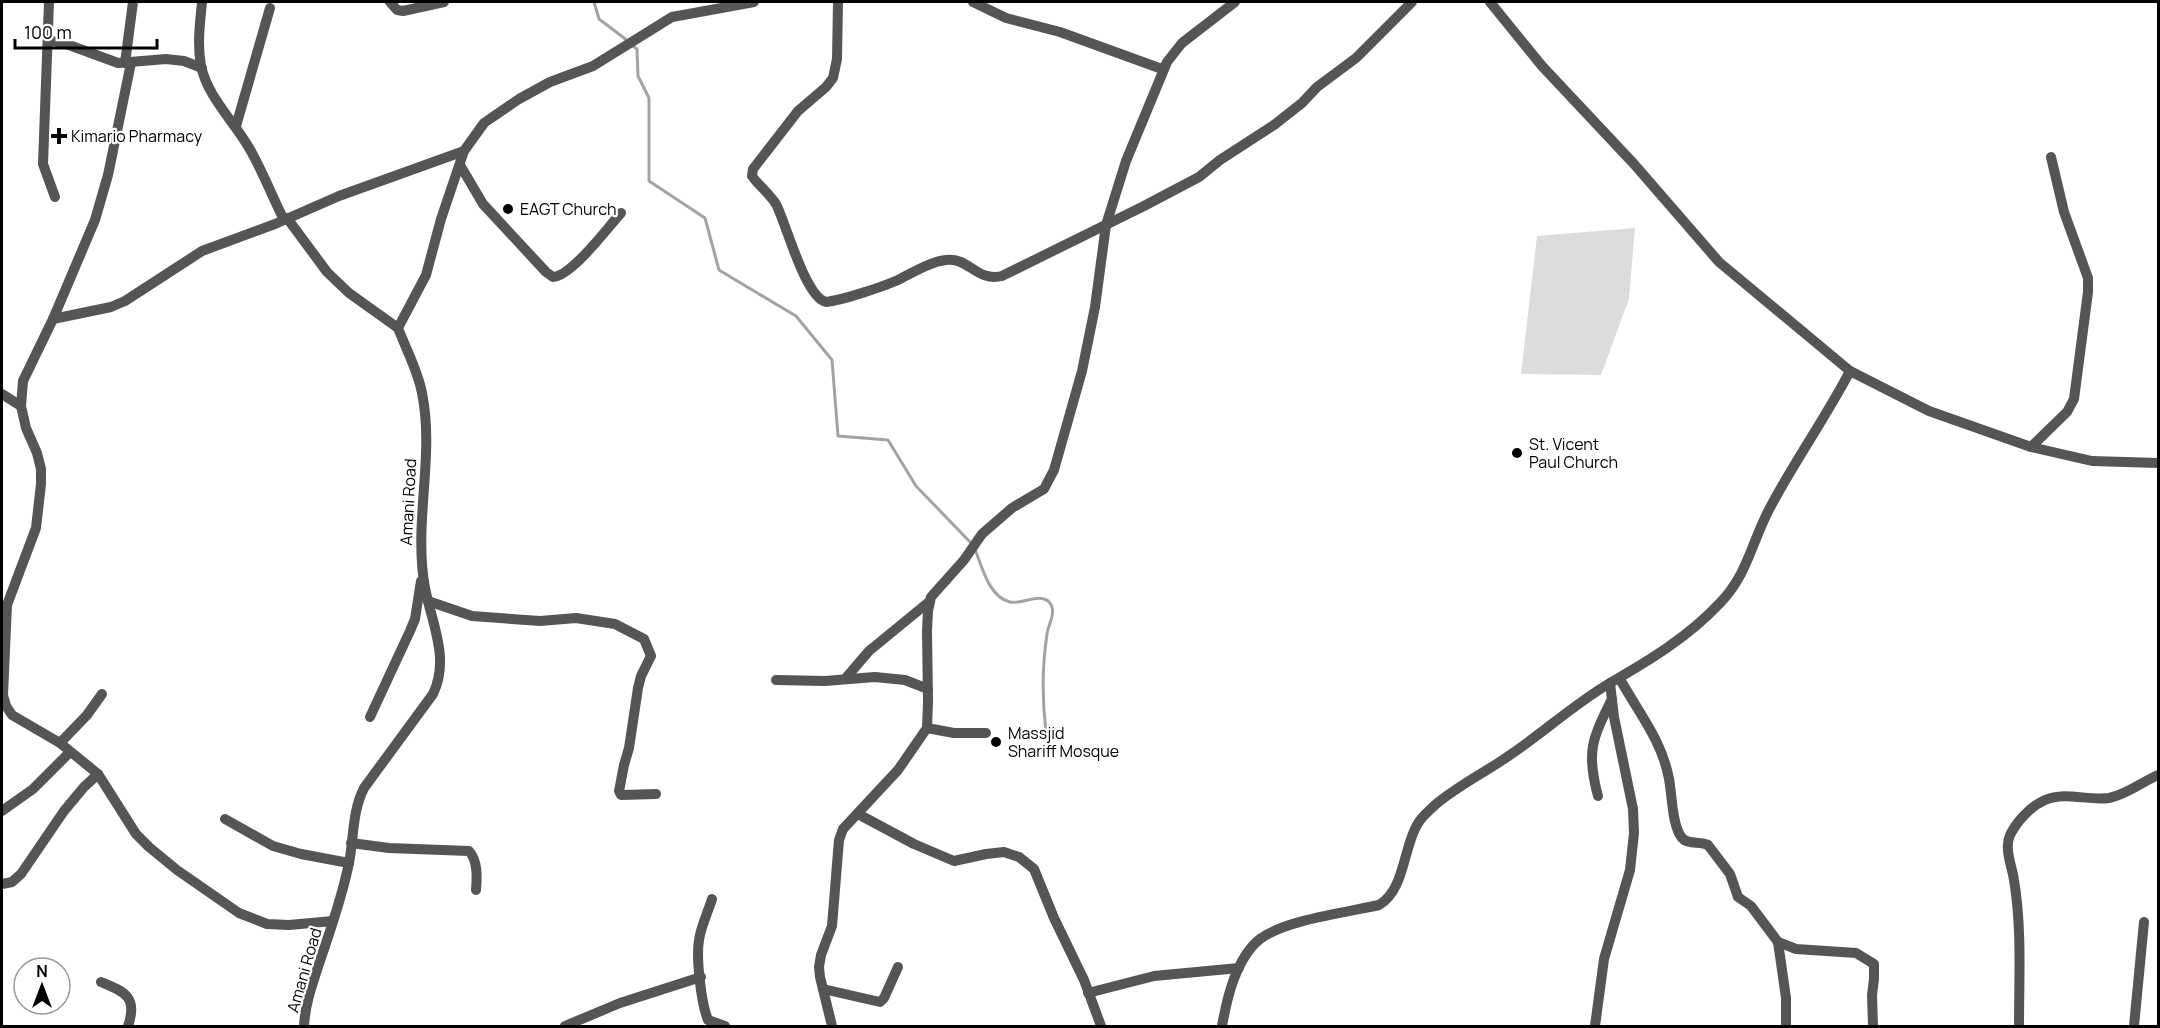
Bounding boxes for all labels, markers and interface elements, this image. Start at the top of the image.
scale bar [15,12,158,50]
text: 100 m [24,20,72,44]
place label: Kimario Pharmacy [71,125,203,147]
marker: Kimario Pharmacy [52,129,66,143]
place label: EAGT Church [520,198,617,220]
marker: EAGT Church [501,202,515,216]
place label: St. Vicent Paul Church [1529,433,1618,473]
marker: St. Vicent Paul Church [1510,446,1524,460]
street label: Amani Road [395,458,421,546]
place label: Massjid Shariff Mosque [1008,722,1119,762]
marker: Massjid Shariff Mosque [989,735,1003,749]
street label: Amani Road [281,925,327,1015]
north arrow [12,956,72,1016]
text: N [36,960,48,982]

